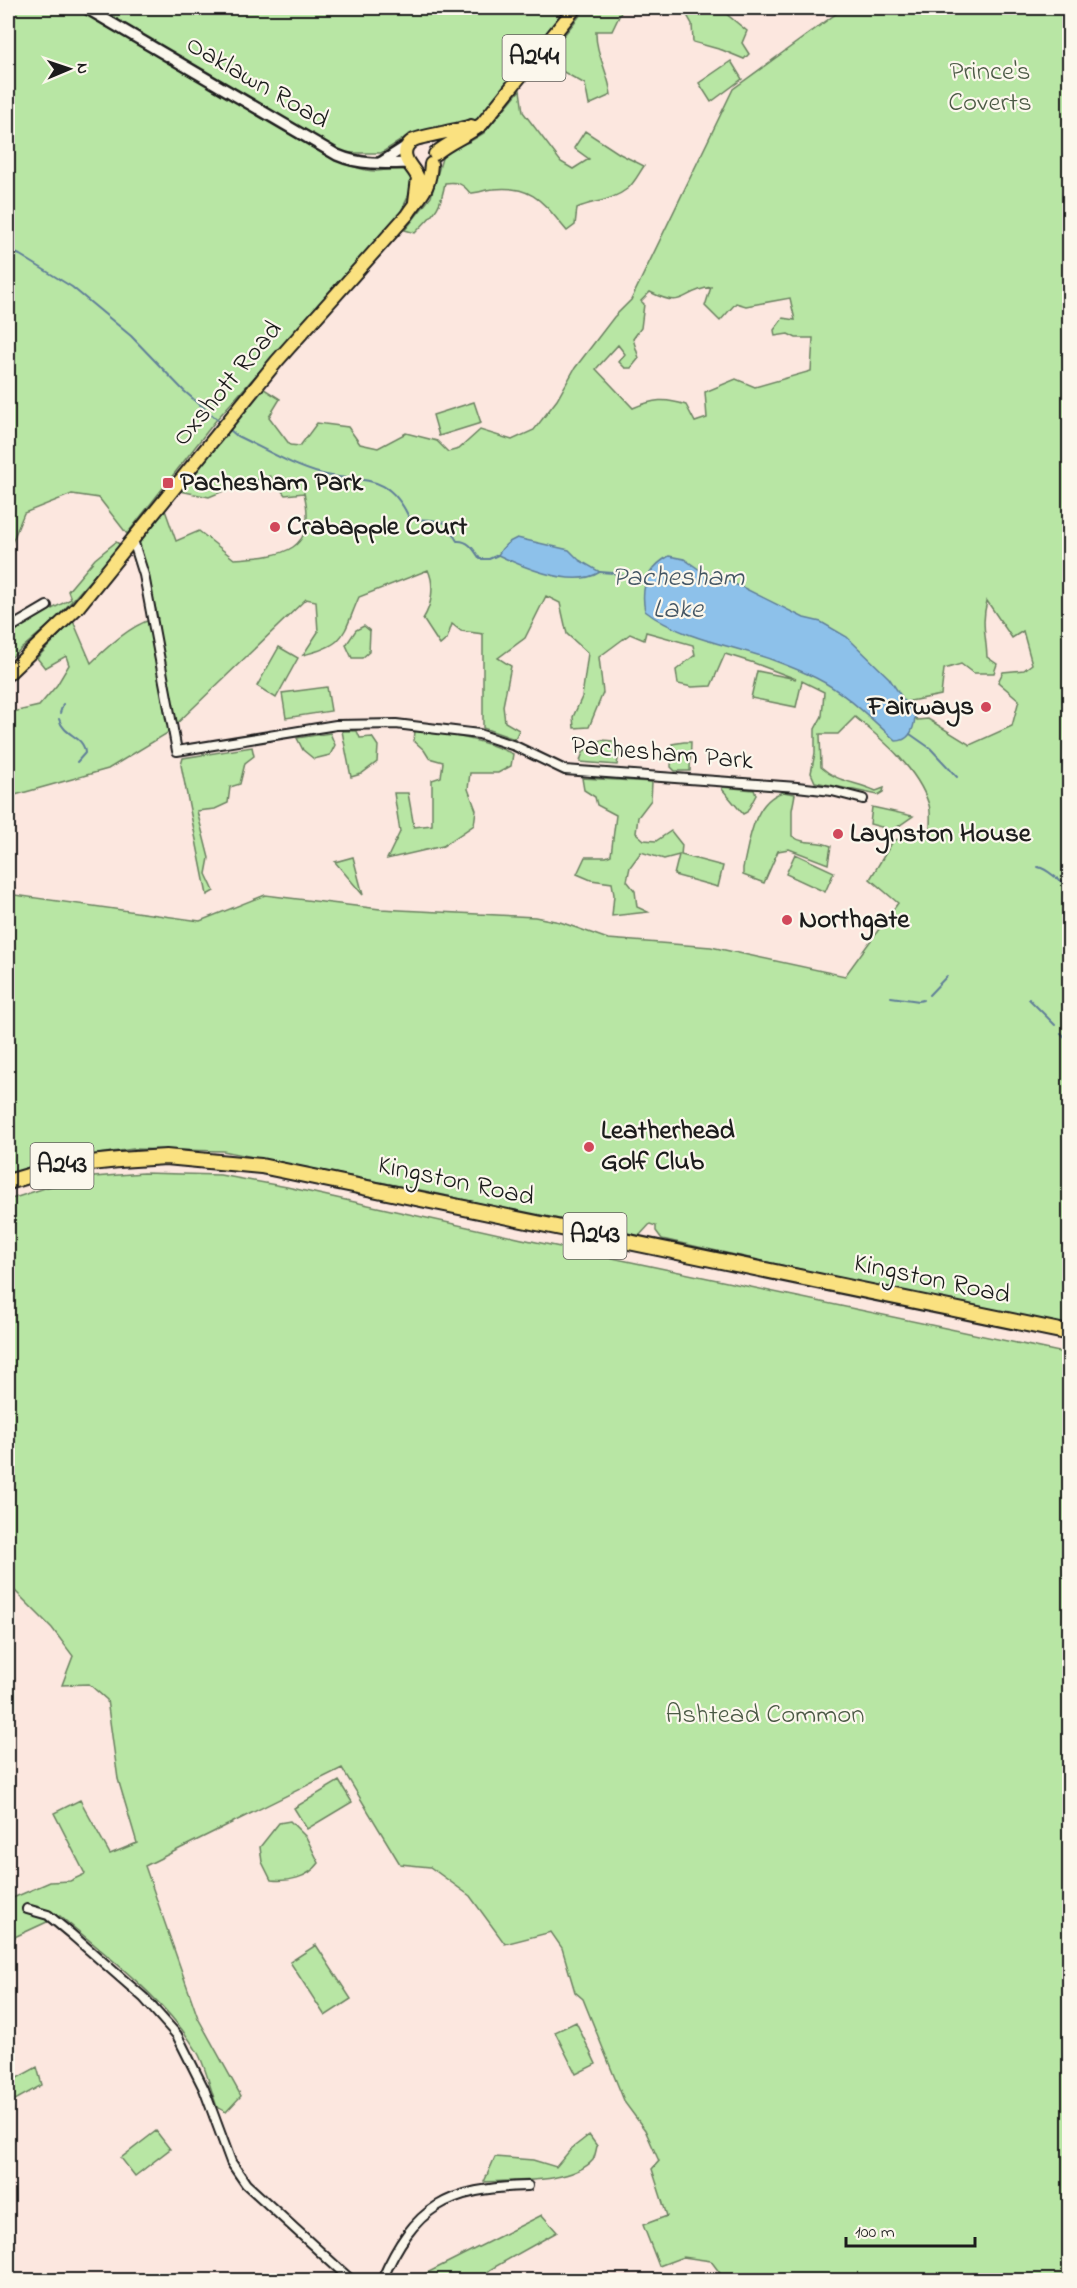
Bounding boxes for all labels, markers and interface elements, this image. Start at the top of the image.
street label: Oaklawn Road [178,26,336,140]
road number: A244 [502,35,566,81]
north arrow [39,39,99,99]
park label: Prince's Coverts [948,53,1032,123]
text: N [70,63,94,75]
street label: Oxshott Road [164,312,292,456]
place label: Pachesham Park [180,464,364,503]
marker: Pachesham Park [161,476,175,490]
place label: Crabapple Court [287,508,468,547]
marker: Crabapple Court [268,520,282,534]
water label: Pachesham Lake [612,558,744,631]
place label: Fairways [866,688,974,727]
marker: Fairways [979,700,993,714]
street label: Pachesham Park [569,727,755,781]
place label: Laynston House [850,815,1032,854]
marker: Laynston House [831,827,845,841]
place label: Northgate [799,901,910,941]
marker: Northgate [780,913,794,927]
place label: Leatherhead Golf Club [601,1112,736,1182]
marker: Leatherhead Golf Club [582,1140,596,1154]
road number: A243 [31,1143,94,1189]
street label: Kingston Road [374,1146,538,1218]
road number: A243 [564,1213,626,1259]
street label: Kingston Road [850,1244,1014,1316]
park label: Ashtead Common [666,1696,865,1735]
scale bar [846,2210,975,2248]
text: 100 m [855,2220,895,2246]

